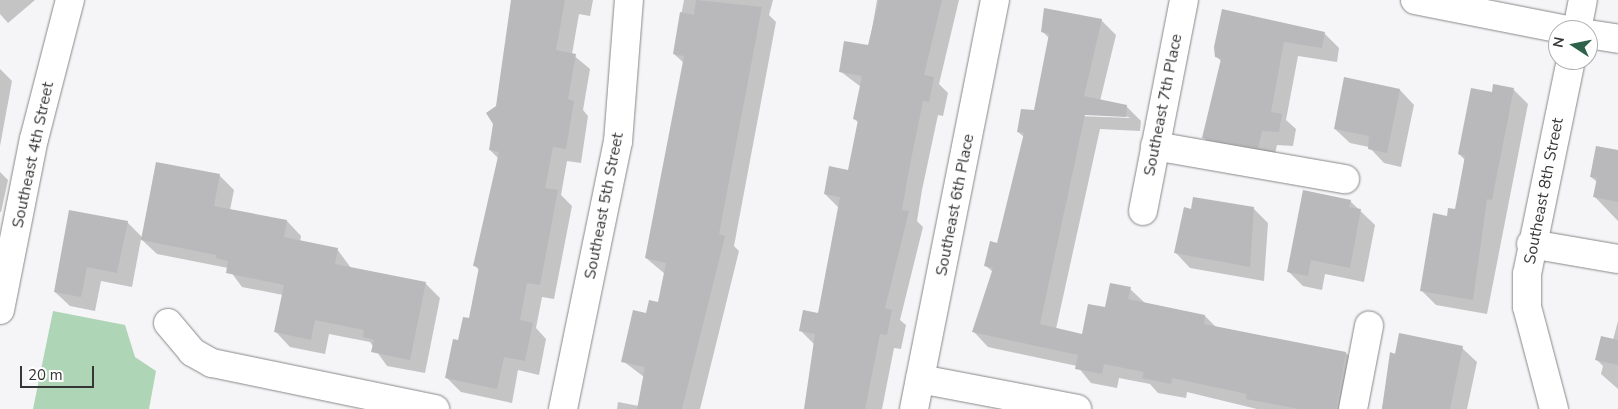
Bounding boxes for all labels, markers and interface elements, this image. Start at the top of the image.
north arrow [1548,20,1598,70]
street label: Southeast 7th Place [1140,32,1186,178]
text: N [1548,35,1569,49]
street label: Southeast 4th Street [8,80,58,230]
street label: Southeast 8th Street [1520,116,1568,266]
street label: Southeast 5th Street [580,131,628,281]
street label: Southeast 6th Place [932,132,978,278]
scale bar [22,356,96,388]
text: 20 m [28,365,63,385]

